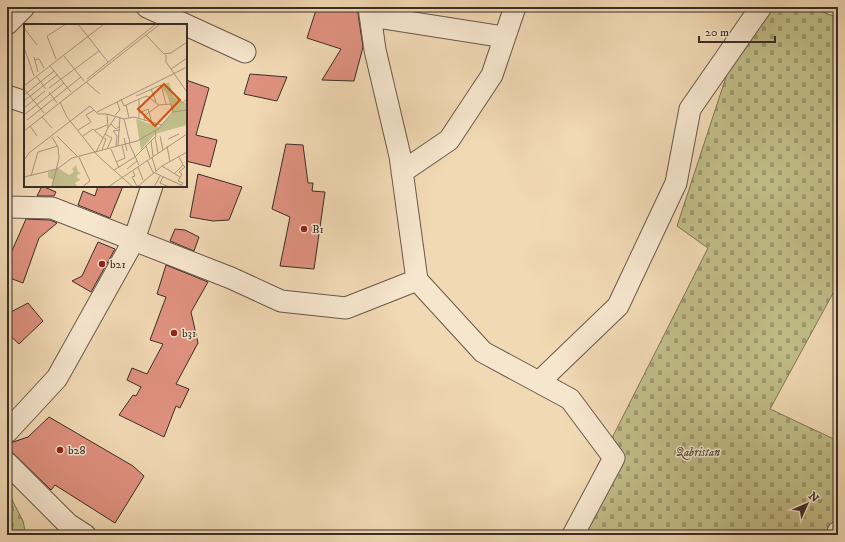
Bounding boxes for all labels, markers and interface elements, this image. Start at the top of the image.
scale bar [699,18,775,44]
inset map [24,24,187,187]
text: 20 m [705,25,729,40]
place label: B1 [312,222,324,237]
marker: B1 [299,224,309,234]
place label: b21 [110,257,126,272]
marker: b21 [97,259,107,269]
place label: b31 [182,326,197,341]
marker: b31 [169,328,179,338]
place label: b28 [68,443,86,458]
marker: b28 [55,445,65,455]
park label: Qabristan [676,445,720,460]
north arrow [787,484,827,524]
text: N [805,489,822,506]

